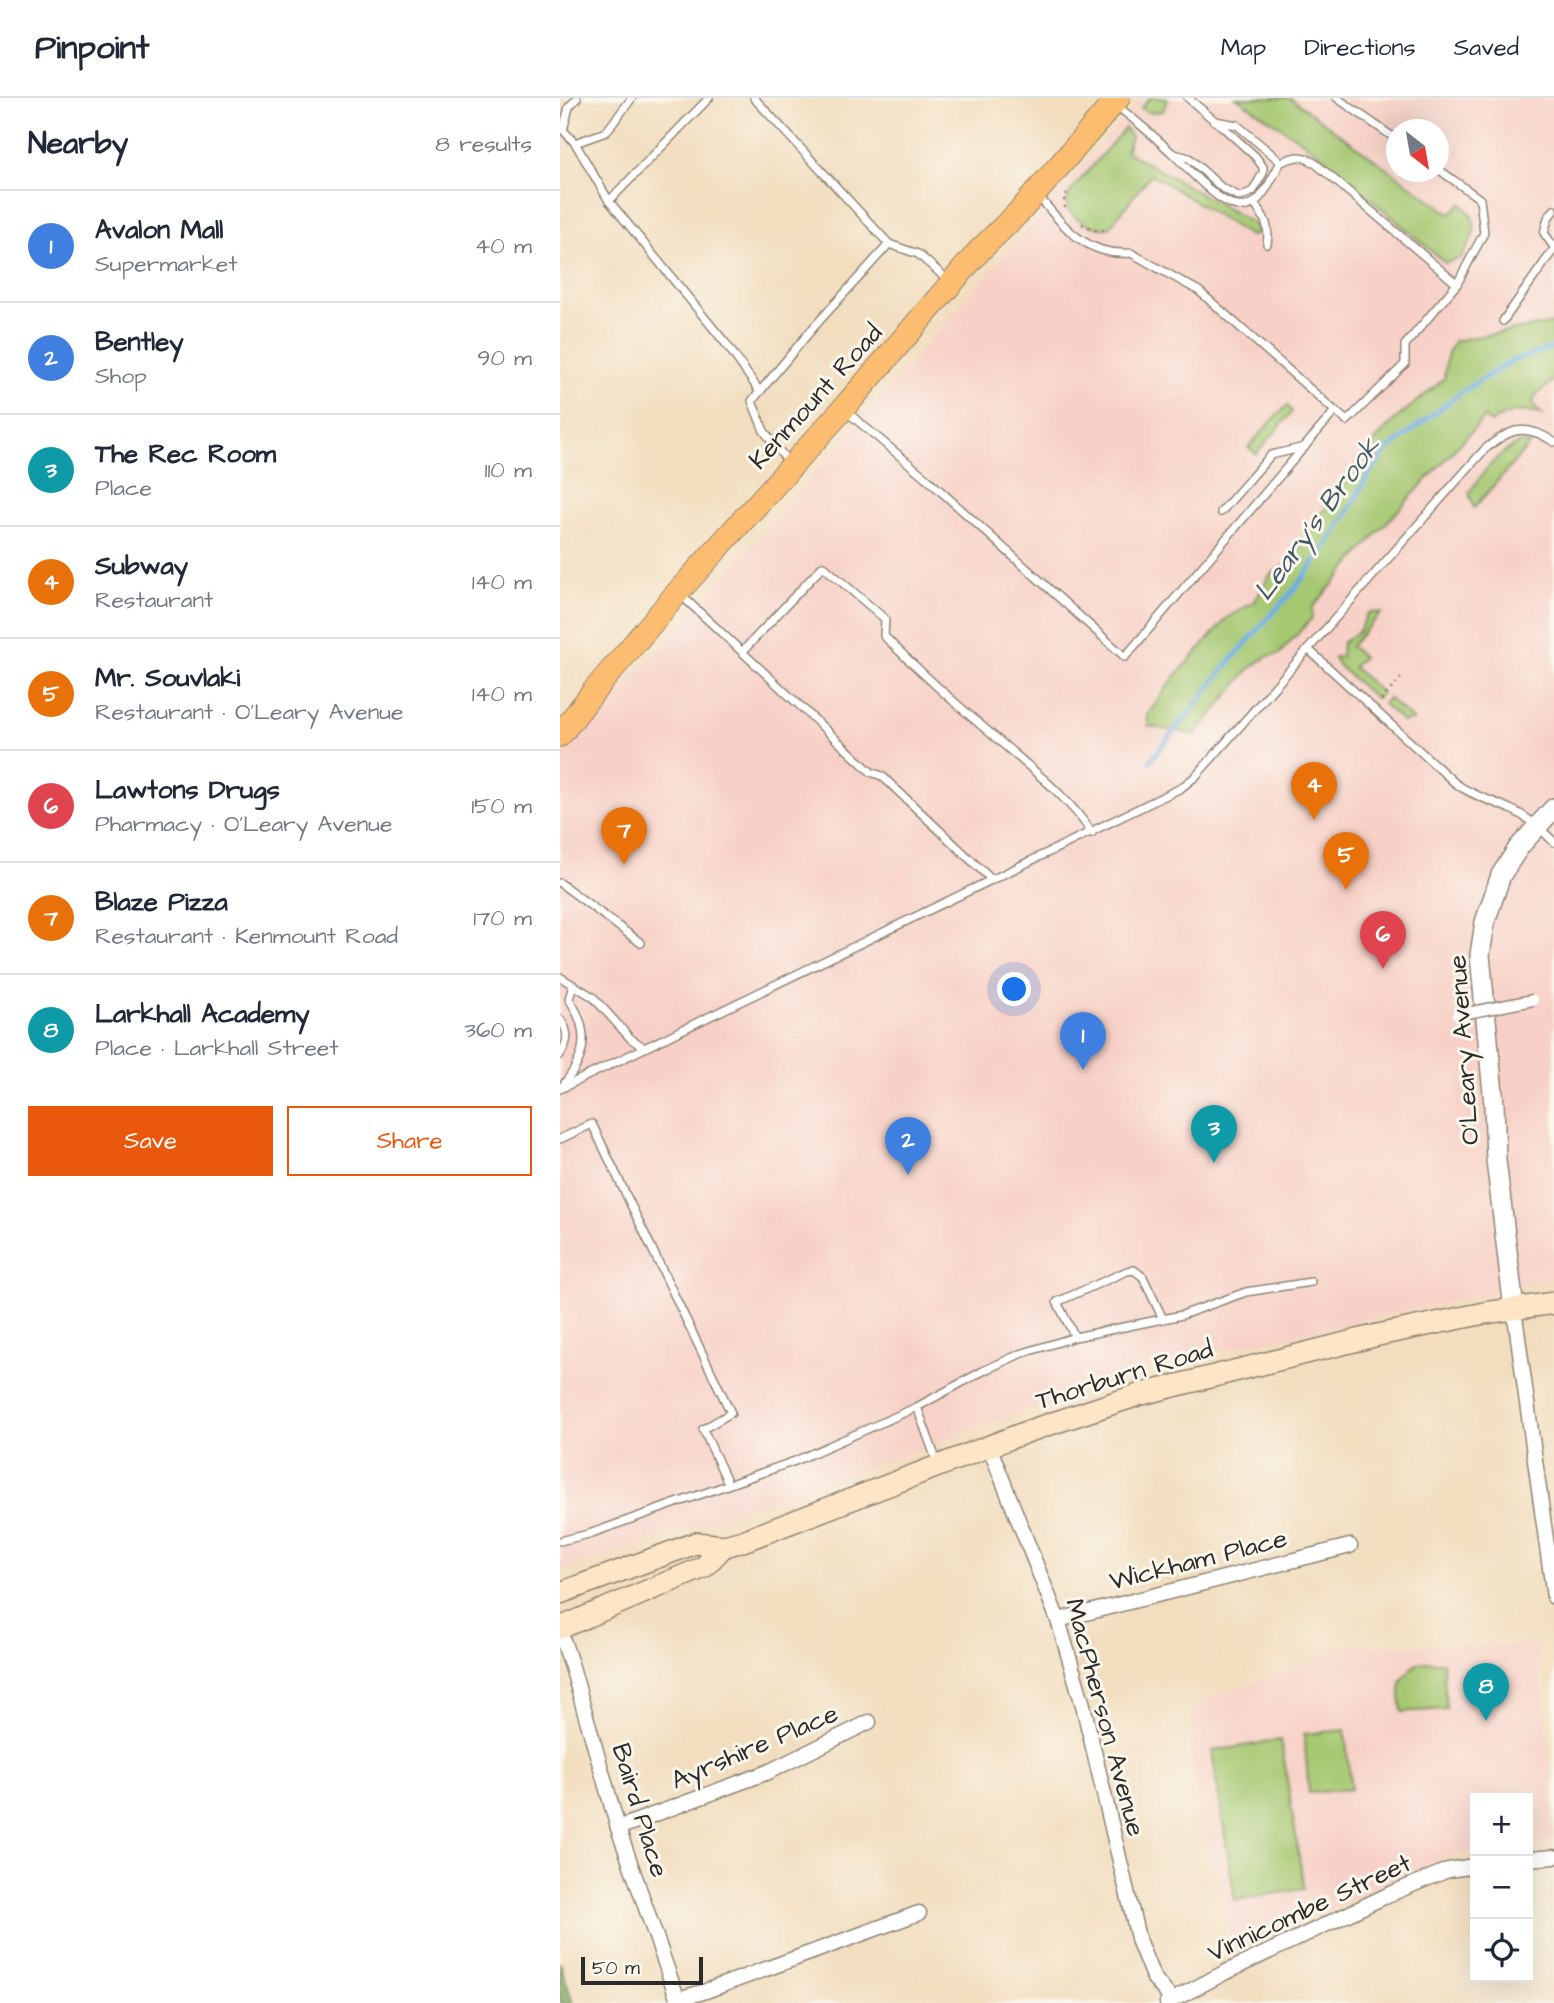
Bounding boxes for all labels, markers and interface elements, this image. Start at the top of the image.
text: Pinpoint [35,25,149,71]
text: Map [1221,31,1266,65]
text: Directions [1304,31,1416,65]
text: Saved [1454,31,1519,65]
north arrow [1386,119,1449,182]
text: Nearby [28,123,128,165]
text: 8 results [435,128,532,160]
text: Avalon Mall [95,212,223,248]
text: 1 [50,230,52,262]
text: 40 m [475,230,532,262]
text: Supermarket [95,248,238,280]
street label: Kenmount Road [741,316,891,477]
text: Bentley [95,324,184,360]
text: 2 [44,342,58,374]
text: 90 m [477,342,532,374]
text: Shop [95,360,147,392]
water label: Leary's Brook [1245,429,1391,609]
text: The Rec Room [95,436,276,472]
text: 3 [45,454,57,486]
text: 110 m [484,454,532,486]
text: Place [95,472,152,504]
text: Subway [95,548,188,584]
text: 4 [43,566,59,598]
text: 140 m [472,566,532,598]
text: Restaurant [95,584,213,616]
text: Mr. Souvlaki [95,660,240,696]
text: 5 [43,678,59,710]
text: 140 m [472,678,532,710]
text: Restaurant · O'Leary Avenue [95,696,403,728]
pin: 4 [1291,762,1337,820]
text: Lawtons Drugs [95,772,280,808]
text: 6 [44,790,58,822]
text: 150 m [471,790,532,822]
pin: 7 [601,807,647,865]
text: Pharmacy · O'Leary Avenue [95,808,392,840]
pin: 5 [1323,832,1369,890]
text: Blaze Pizza [95,884,228,920]
text: 7 [44,902,58,934]
text: 170 m [473,902,532,934]
pin: 6 [1360,911,1406,969]
text: Restaurant · Kenmount Road [95,920,398,952]
street label: O'Leary Avenue [1439,954,1491,1146]
your location [997,972,1031,1006]
text: Larkhall Academy [95,996,309,1032]
pin: 1 [1060,1012,1106,1070]
text: 8 [44,1014,58,1046]
text: 360 m [464,1014,532,1046]
text: Place · Larkhall Street [95,1032,339,1064]
pin: 3 [1191,1105,1237,1163]
button: Save [28,1106,273,1176]
button: Share [287,1106,532,1176]
pin: 2 [885,1117,931,1175]
street label: Thorburn Road [1031,1331,1217,1419]
street label: Wickham Place [1106,1520,1291,1599]
street label: MacPherson Avenue [1056,1594,1154,1840]
pin: 8 [1463,1663,1509,1721]
street label: Ayrshire Place [665,1696,844,1800]
street label: Baird Place [603,1739,677,1882]
map controls [1470,1793,1533,1982]
button: + [1470,1793,1533,1856]
street label: Vinnicombe Street [1202,1845,1418,1971]
button: − [1470,1856,1533,1919]
button: locate [1470,1919,1533,1982]
scale bar [581,1954,704,1986]
text: 50 m [592,1955,640,1982]

